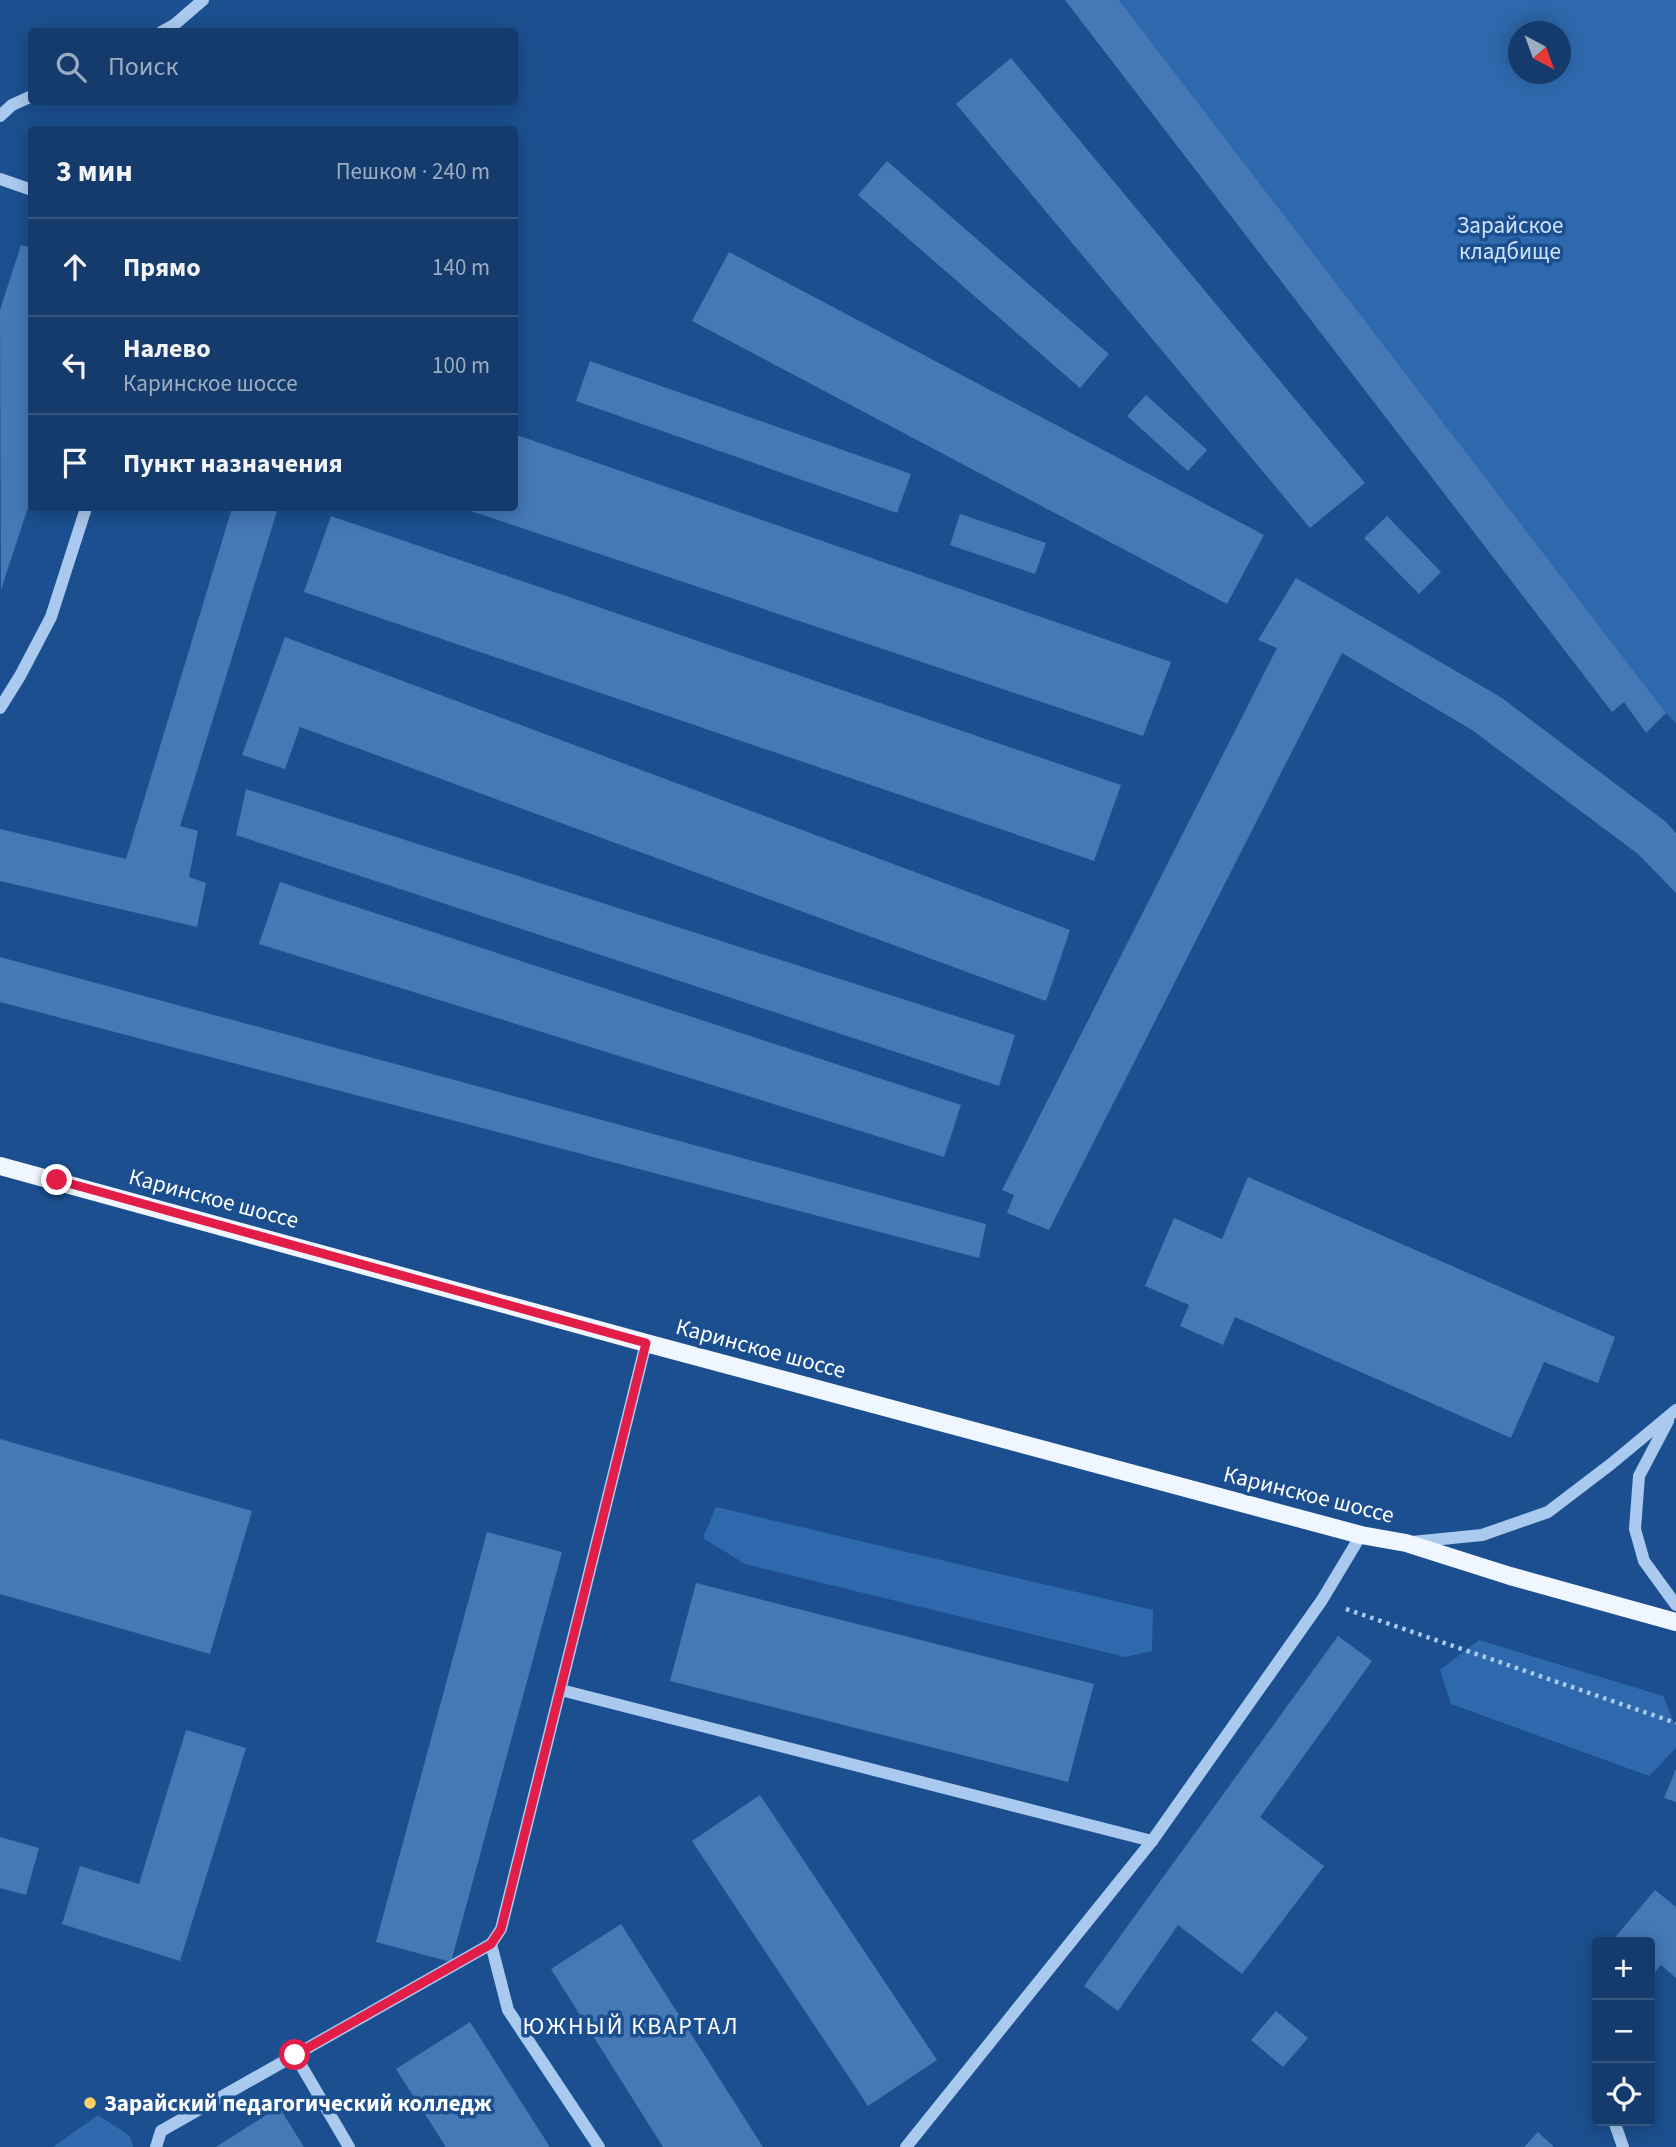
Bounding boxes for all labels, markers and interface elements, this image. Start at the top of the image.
north arrow [1508,21,1571,84]
search box [28,28,518,105]
icon: search [52,48,90,86]
text: Поиск [108,48,178,85]
text: 3 мин [56,150,133,193]
text: Пешком · 240 m [336,155,490,188]
park label: Зарайское кладбище [1457,209,1563,268]
icon: ahead [56,248,94,286]
text: Прямо [123,249,201,286]
text: 140 m [432,251,490,284]
text: Налево [123,330,211,367]
icon: left [56,346,94,384]
text: 100 m [432,349,490,382]
text: Каринское шоссе [123,367,298,400]
icon: arrive [56,444,94,482]
text: Пункт назначения [123,445,343,482]
street label: Каринское шоссе [125,1160,302,1237]
route end [41,1164,72,1195]
street label: Каринское шоссе [672,1310,849,1387]
street label: Каринское шоссе [1220,1457,1398,1532]
map controls [1592,1937,1655,2126]
button: + [1592,1937,1655,2000]
button: − [1592,2000,1655,2063]
district label: ЮЖНЫЙ КВАРТАЛ [522,2009,740,2044]
route start [279,2039,310,2070]
button: locate [1592,2063,1655,2126]
place label: Зарайский педагогический колледж [104,2087,492,2120]
marker: Зарайский педагогический колледж [82,2095,98,2111]

